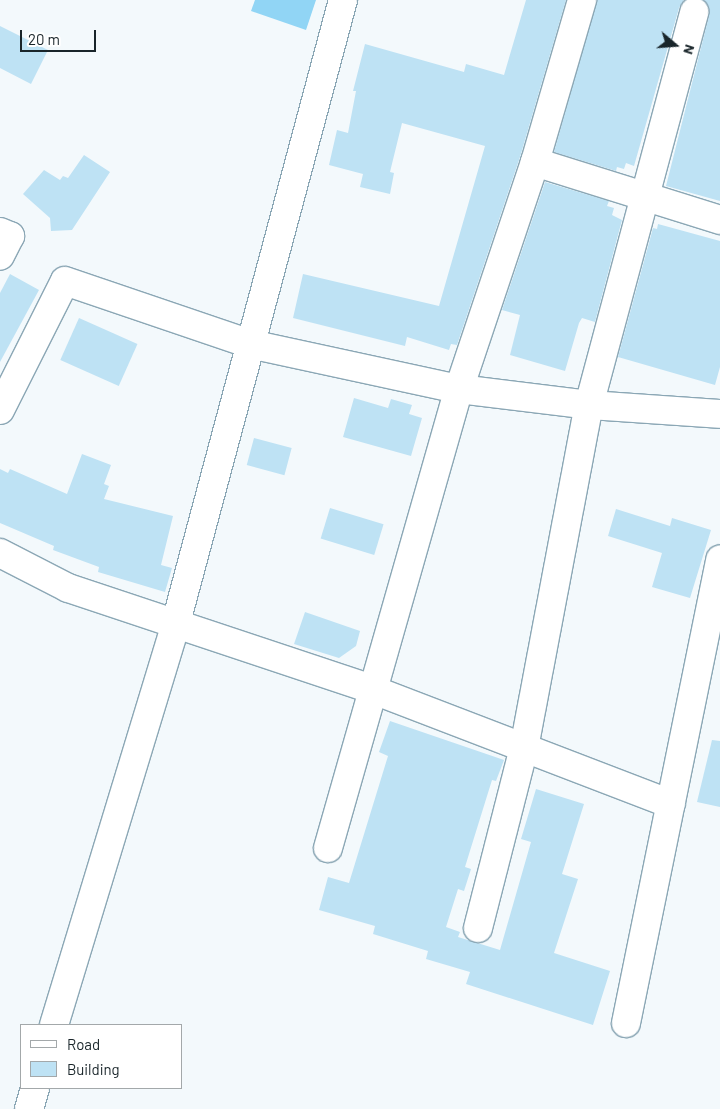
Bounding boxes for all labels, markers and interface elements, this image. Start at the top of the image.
scale bar [22,20,99,52]
north arrow [650,20,700,70]
text: 20 m [28,30,60,48]
text: N [680,43,699,57]
legend [20,1024,182,1089]
text: Road [67,1035,100,1053]
text: Building [67,1060,120,1078]

